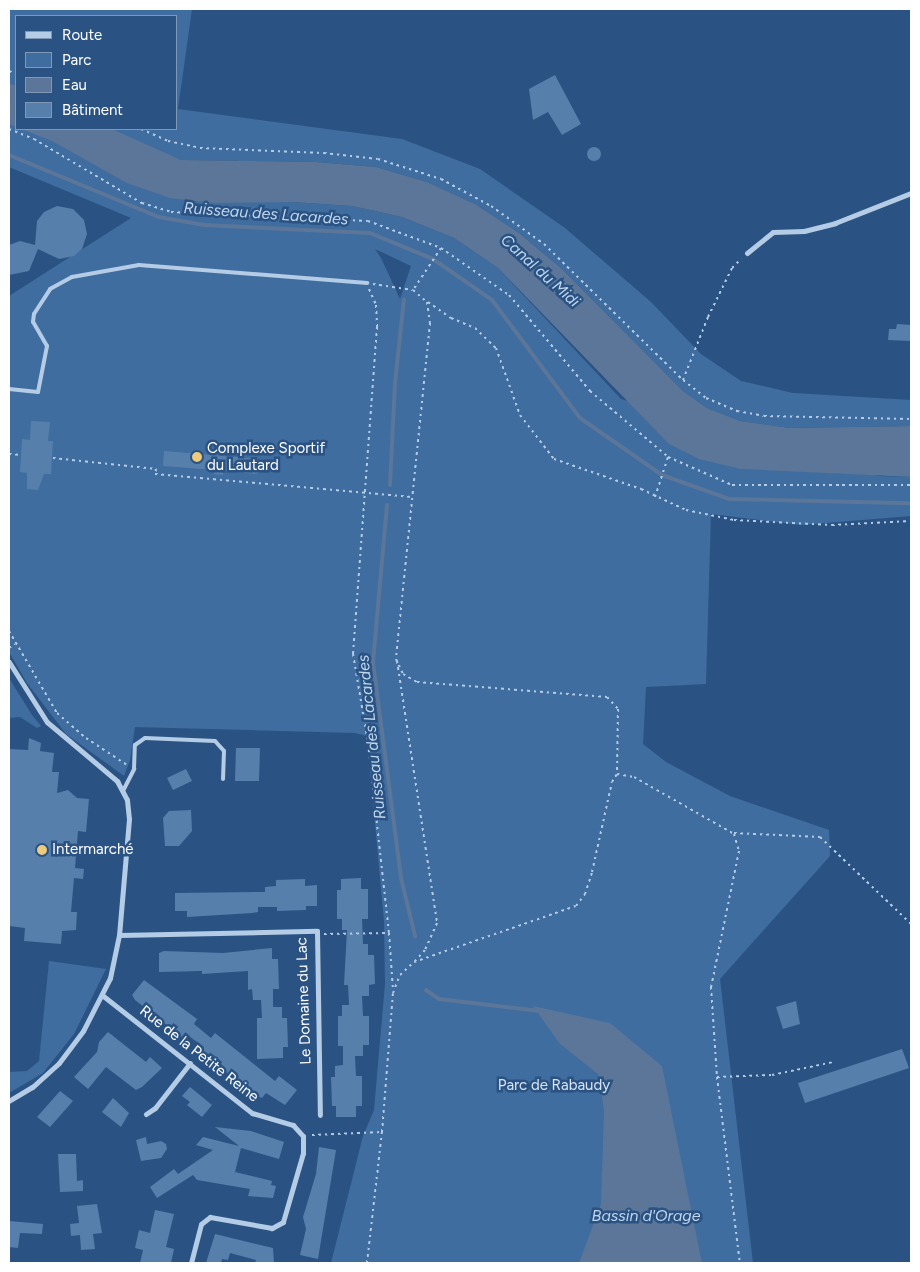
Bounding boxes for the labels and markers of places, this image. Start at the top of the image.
place label: Complexe Sportif du Lautard [207,439,325,474]
marker: Complexe Sportif du Lautard [191,451,203,463]
place label: Intermarché [52,841,134,859]
marker: Intermarché [36,844,48,856]

